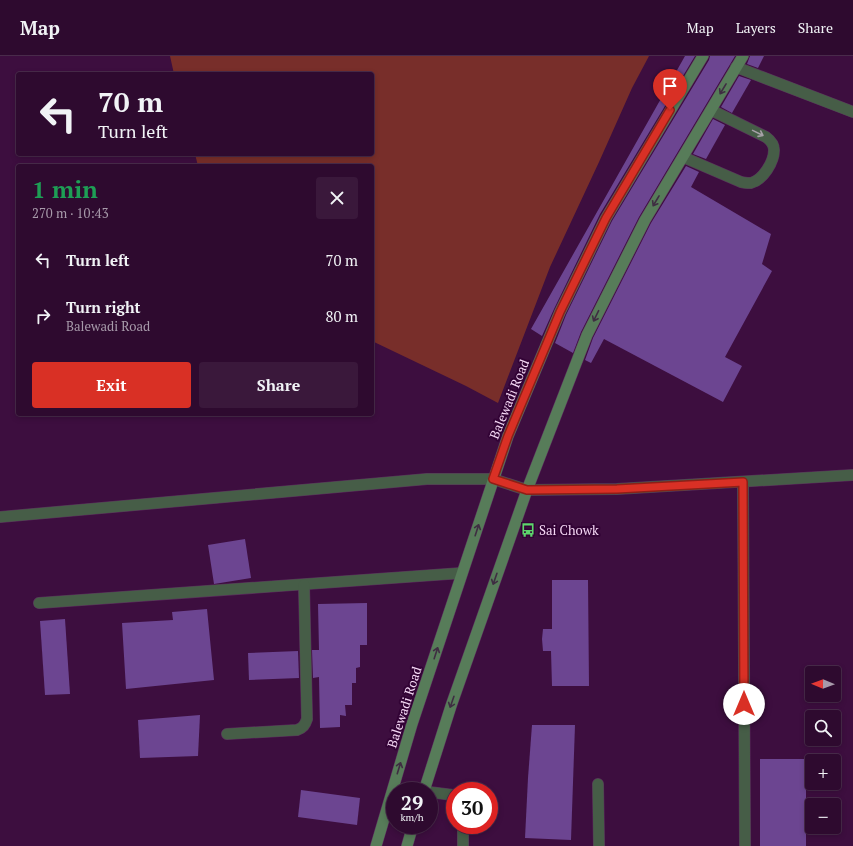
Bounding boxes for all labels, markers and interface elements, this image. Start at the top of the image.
text: Map [20,15,60,40]
text: Map [687,18,714,37]
text: Layers [736,18,776,37]
text: Share [798,18,833,37]
pin [653,69,687,110]
icon: arrive [659,75,681,97]
text: 70 m [98,83,163,120]
one-way arrow [718,83,726,95]
icon: left [32,88,84,140]
text: Turn left [98,119,168,143]
one-way arrow [752,130,764,137]
text: 1 min [32,173,98,205]
button: close [316,177,358,219]
one-way arrow [652,195,660,206]
text: 270 m · 10:43 [32,204,109,222]
icon: left [32,249,54,271]
text: Turn left [66,250,130,270]
text: 70 m [325,250,358,270]
text: Turn right [66,297,141,317]
icon: right [32,305,54,327]
text: 80 m [325,306,358,326]
one-way arrow [592,310,599,322]
text: Balewadi Road [66,317,150,335]
street label: Balewadi Road [485,357,533,441]
button: Exit [32,362,191,408]
button: Share [199,362,358,408]
place label: Sai Chowk [539,521,599,539]
bus stop icon: Sai Chowk [520,522,536,538]
one-way arrow [473,524,481,536]
one-way arrow [491,573,499,585]
one-way arrow [433,647,440,660]
street label: Balewadi Road [382,664,426,750]
north arrow [805,666,841,702]
map controls [805,666,841,834]
position arrow [723,683,765,725]
one-way arrow [448,695,456,707]
button: search [805,710,841,746]
button: + [805,754,841,790]
one-way arrow [396,762,403,775]
speed limit sign: 30 [446,782,498,834]
text: 29 [401,789,423,816]
button: − [805,798,841,834]
text: km/h [400,811,424,824]

